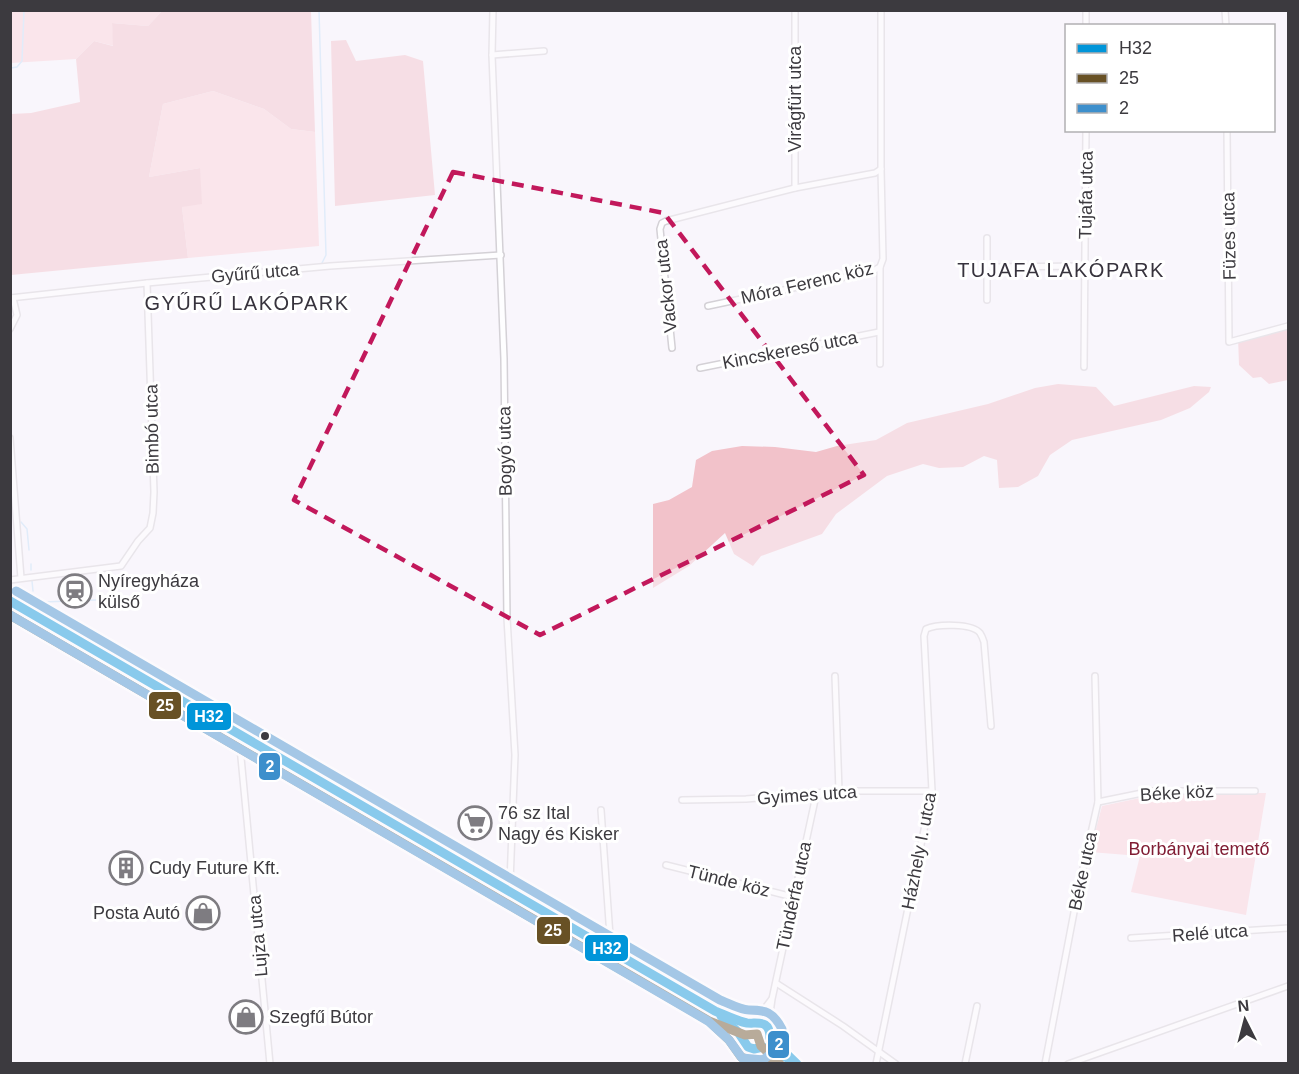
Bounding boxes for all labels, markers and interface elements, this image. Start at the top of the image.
legend [1065,24,1275,132]
text: H32 [1119,38,1152,58]
street label: Virágfürt utca [785,45,805,152]
text: 25 [1119,68,1139,88]
text: 2 [1119,98,1129,118]
street label: Tujafa utca [1075,150,1097,239]
street label: Füzes utca [1218,191,1240,280]
street label: Vackor utca [651,237,681,334]
street label: Móra Ferenc köz [739,258,875,308]
street label: Gyűrű utca [210,259,301,287]
district label: TUJAFA LAKÓPARK [957,259,1165,281]
district label: GYŰRŰ LAKÓPARK [144,292,350,314]
street label: Kincskereső utca [721,327,860,373]
street label: Bimbó utca [141,383,163,474]
street label: Bogyó utca [494,405,516,496]
place label: Nyíregyháza külső [98,571,200,612]
station icon: Nyíregyháza külső [57,573,93,609]
line badge: 25 [148,691,182,720]
text: 25 [156,697,174,714]
line badge: H32 [186,702,232,731]
text: H32 [194,708,224,725]
unlabelled marker [259,730,271,742]
line badge: 2 [258,752,281,781]
text: 2 [266,758,275,775]
street label: Gyimes utca [756,781,859,808]
street label: Béke köz [1140,781,1214,805]
street label: Házhely I. utca [898,790,940,911]
place label: 76 sz Ital Nagy és Kisker [498,803,619,844]
supermarket icon: 76 sz Ital Nagy és Kisker [457,805,493,841]
street label: Béke utca [1065,829,1101,912]
street label: Tündérfa utca [773,839,816,952]
park label: Borbányai temető [1128,839,1270,859]
building icon: Cudy Future Kft. [108,850,144,886]
place label: Cudy Future Kft. [149,858,280,878]
street label: Tünde köz [686,861,772,901]
street label: Lujza utca [244,893,272,978]
shop icon: Posta Autó [185,895,221,931]
place label: Posta Autó [93,903,180,923]
line badge: 25 [536,916,571,945]
street label: Relé utca [1171,920,1250,946]
text: 25 [544,922,562,939]
line badge: H32 [584,934,629,962]
text: H32 [592,940,622,957]
north arrow [1215,990,1275,1050]
text: N [1237,997,1250,1015]
shop icon: Szegfű Bútor [228,999,264,1035]
place label: Szegfű Bútor [269,1007,373,1027]
line badge: 2 [767,1030,790,1059]
text: 2 [775,1036,784,1053]

